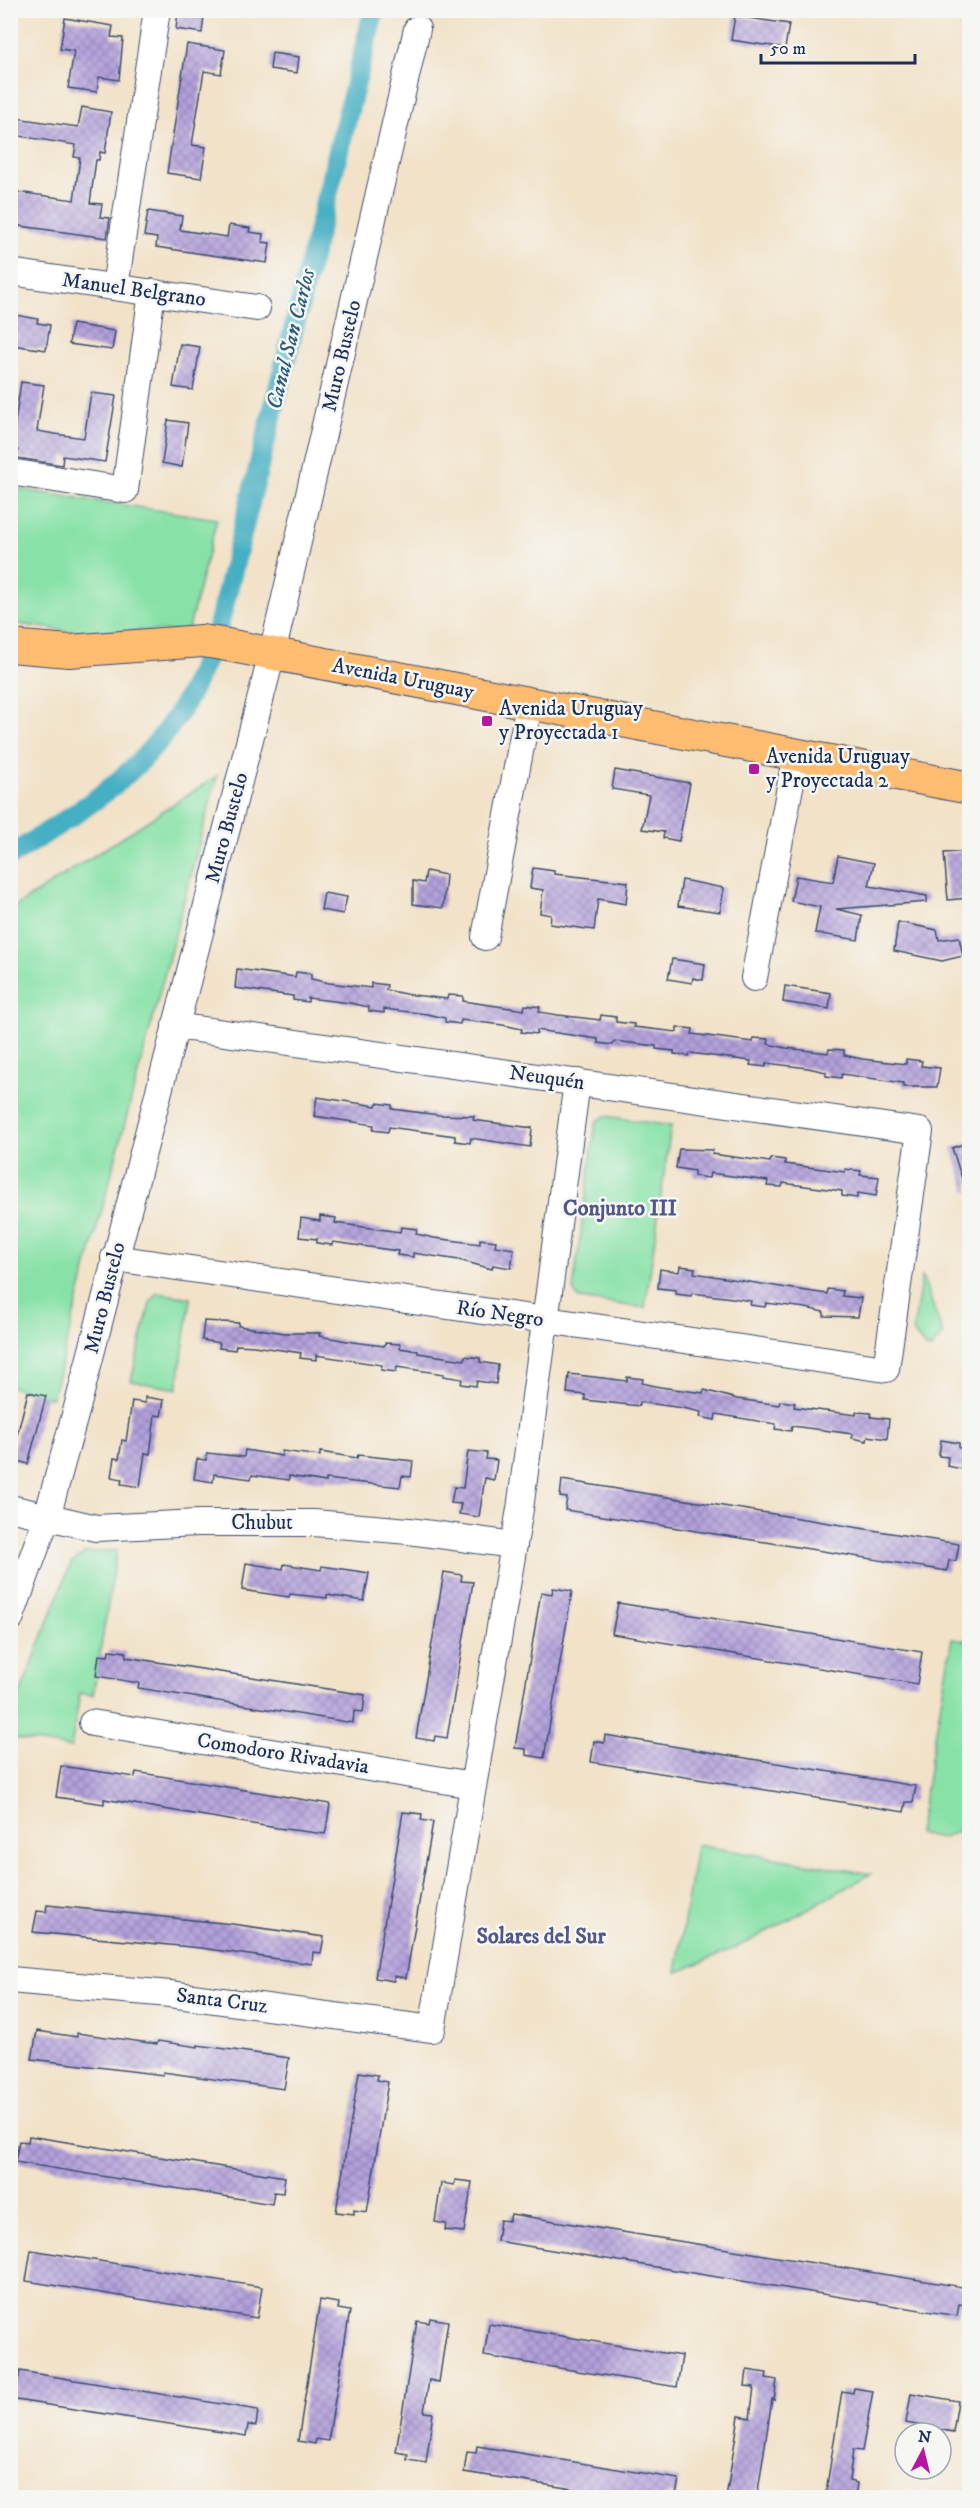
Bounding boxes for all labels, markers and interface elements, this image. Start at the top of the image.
scale bar [761,27,916,65]
text: 50 m [770,38,806,60]
water label: Canal San Carlos [260,265,322,412]
street label: Manuel Belgrano [60,267,208,313]
street label: Muro Bustelo [317,298,367,414]
street label: Avenida Uruguay [330,653,477,706]
place label: Avenida Uruguay y Proyectada 1 [499,696,644,746]
marker: Avenida Uruguay y Proyectada 1 [480,714,494,728]
place label: Avenida Uruguay y Proyectada 2 [766,744,911,794]
marker: Avenida Uruguay y Proyectada 2 [747,762,761,776]
street label: Muro Bustelo [200,770,254,886]
street label: Neuquén [508,1060,586,1096]
district label: Conjunto III [563,1195,677,1223]
street label: Muro Bustelo [79,1240,131,1356]
street label: Río Negro [455,1295,545,1333]
street label: Chubut [231,1510,293,1536]
street label: Comodoro Rivadavia [195,1728,371,1780]
district label: Solares del Sur [476,1923,606,1950]
street label: Santa Cruz [175,1982,269,2020]
north arrow [893,2421,953,2481]
text: N [917,2426,932,2448]

